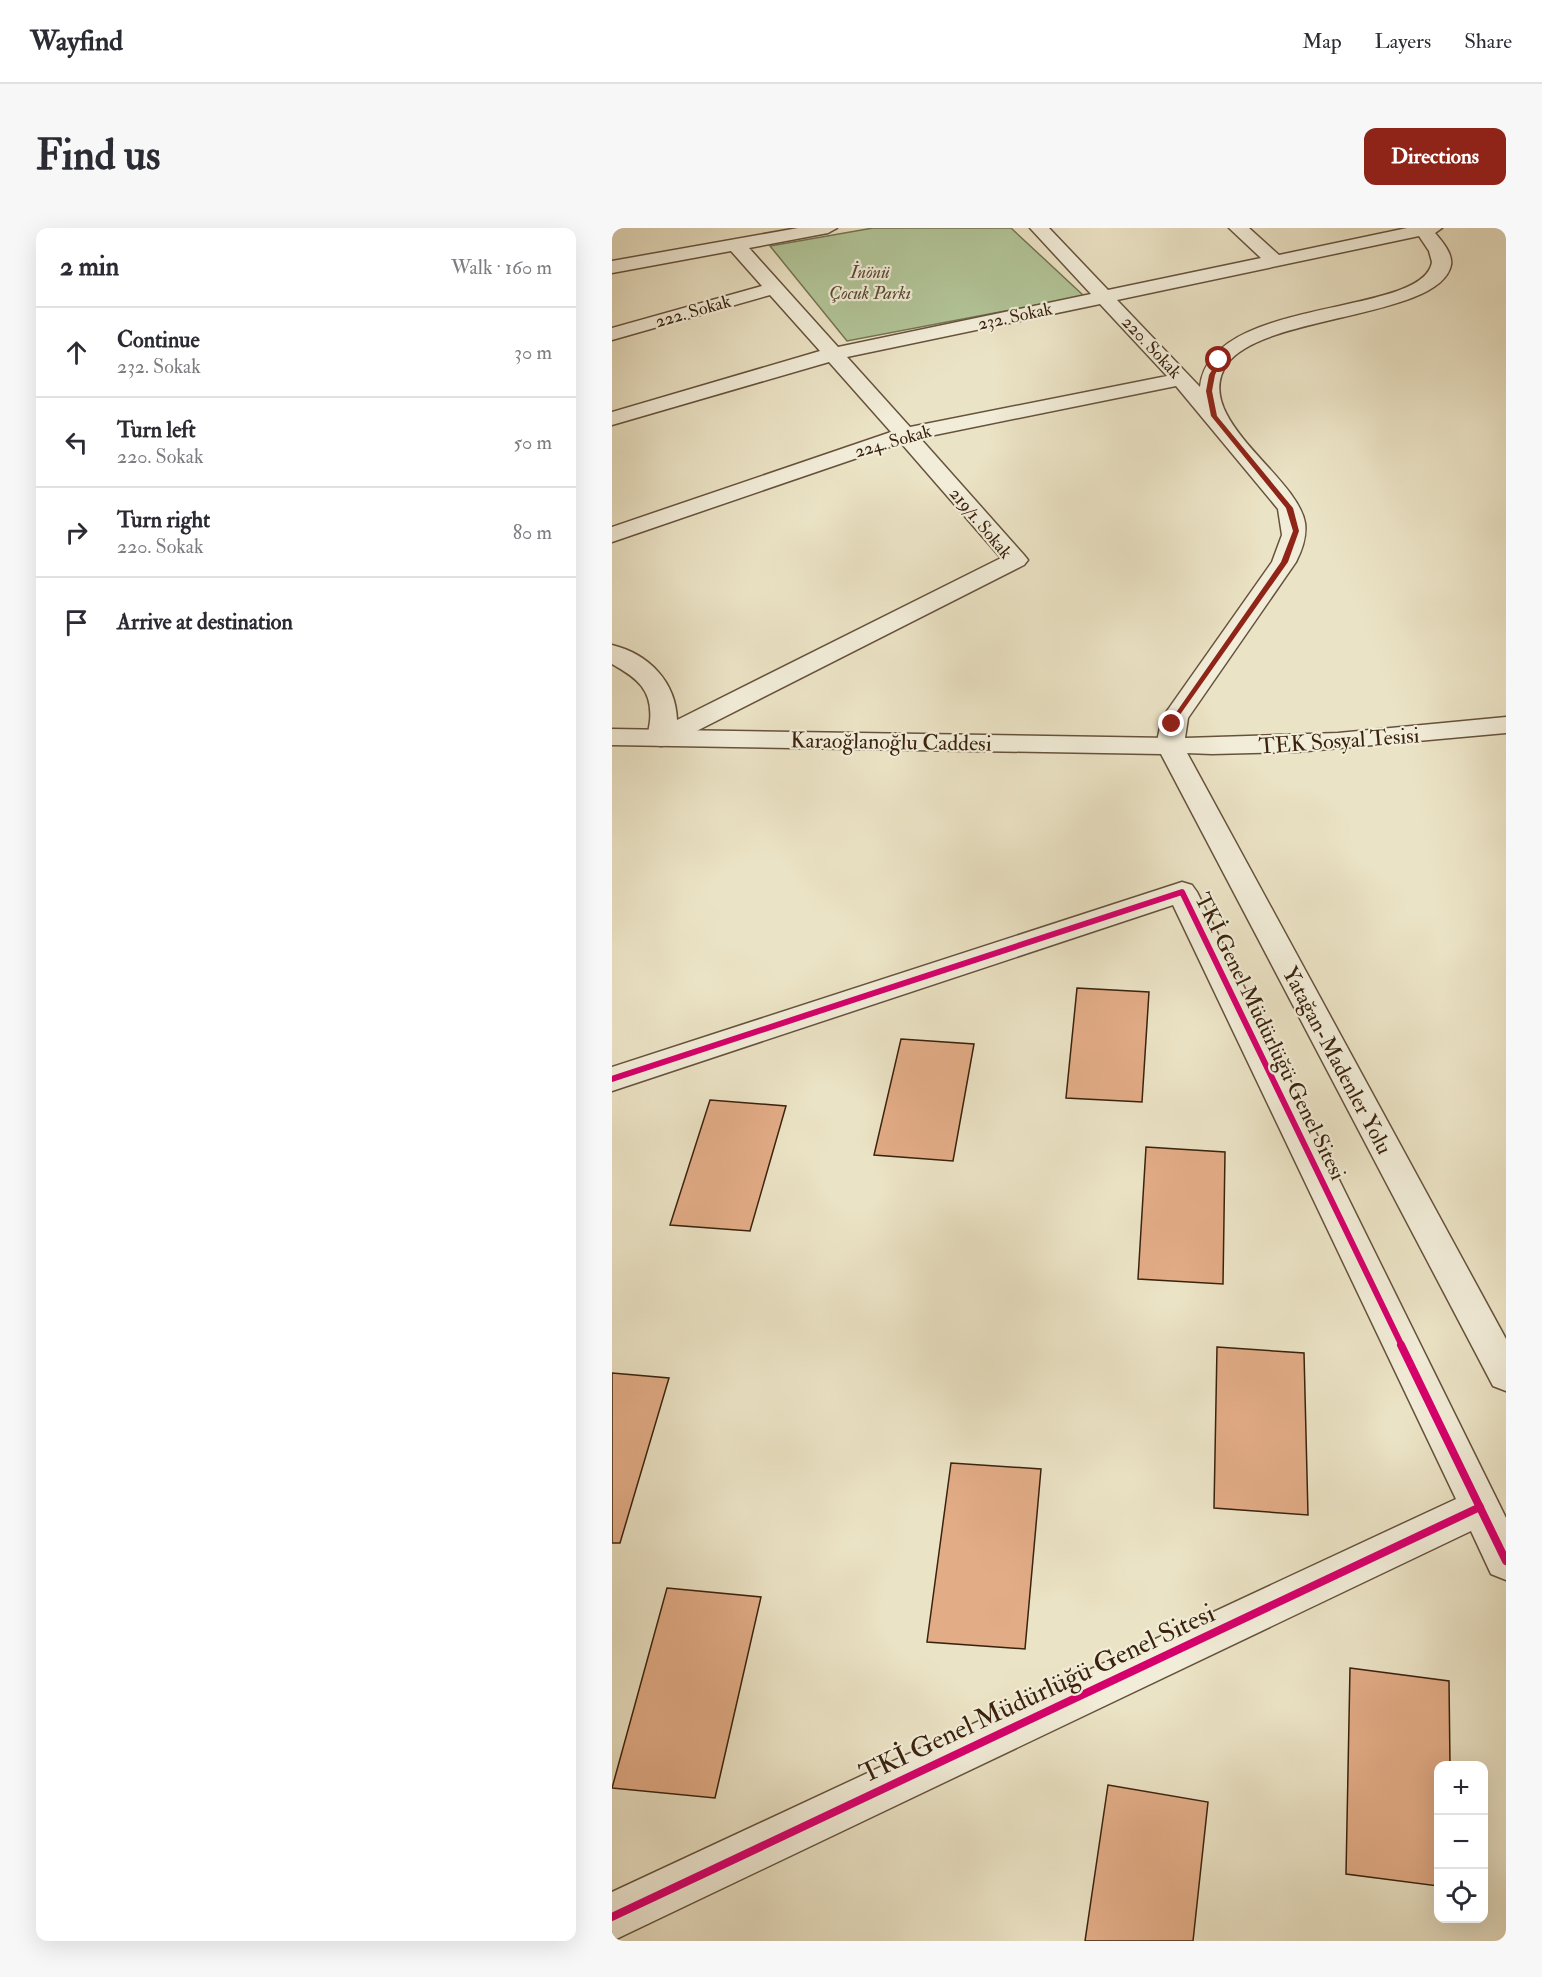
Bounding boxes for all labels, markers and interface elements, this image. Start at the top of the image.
text: Wayfind [30,24,123,59]
text: Map [1302,28,1342,55]
text: Layers [1375,28,1431,55]
text: Share [1464,28,1512,55]
button: Directions [1364,128,1506,185]
text: Find us [36,130,160,182]
text: 2 min [60,251,119,283]
text: Walk · 160 m [451,255,552,280]
park label: İnönü Çocuk Parkı [829,261,911,305]
street label: 222. Sokak [653,290,734,333]
street label: 232. Sokak [976,297,1055,336]
street label: 220. Sokak [1117,311,1187,384]
text: Continue [117,326,200,354]
icon: ahead [60,336,93,369]
text: 30 m [514,340,552,365]
route start [1205,346,1231,372]
text: 232. Sokak [117,354,201,379]
text: Turn left [117,416,196,444]
street label: 224. Sokak [852,419,934,463]
icon: left [60,426,93,459]
text: 50 m [513,430,552,455]
text: 220. Sokak [117,444,204,469]
street label: 219/1. Sokak [944,483,1017,564]
text: Turn right [117,506,210,534]
icon: right [60,516,93,549]
text: 80 m [513,520,552,545]
text: 220. Sokak [117,534,204,559]
icon: arrive [60,606,93,639]
text: Arrive at destination [117,608,293,636]
route end [1158,710,1184,736]
street label: TEK Sosyal Tesisi [1258,721,1420,761]
street label: Karaoğlanoğlu Caddesi [790,726,992,758]
street label: TKİ Genel Müdürlüğü Genel Sitesi [1188,888,1352,1185]
street label: Yatağan-Madenler Yolu [1276,962,1398,1159]
street label: TKİ Genel Müdürlüğü Genel Sitesi [854,1596,1220,1790]
map controls [1434,1761,1488,1923]
button: + [1434,1761,1488,1815]
button: − [1434,1815,1488,1869]
button: locate [1434,1869,1488,1923]

